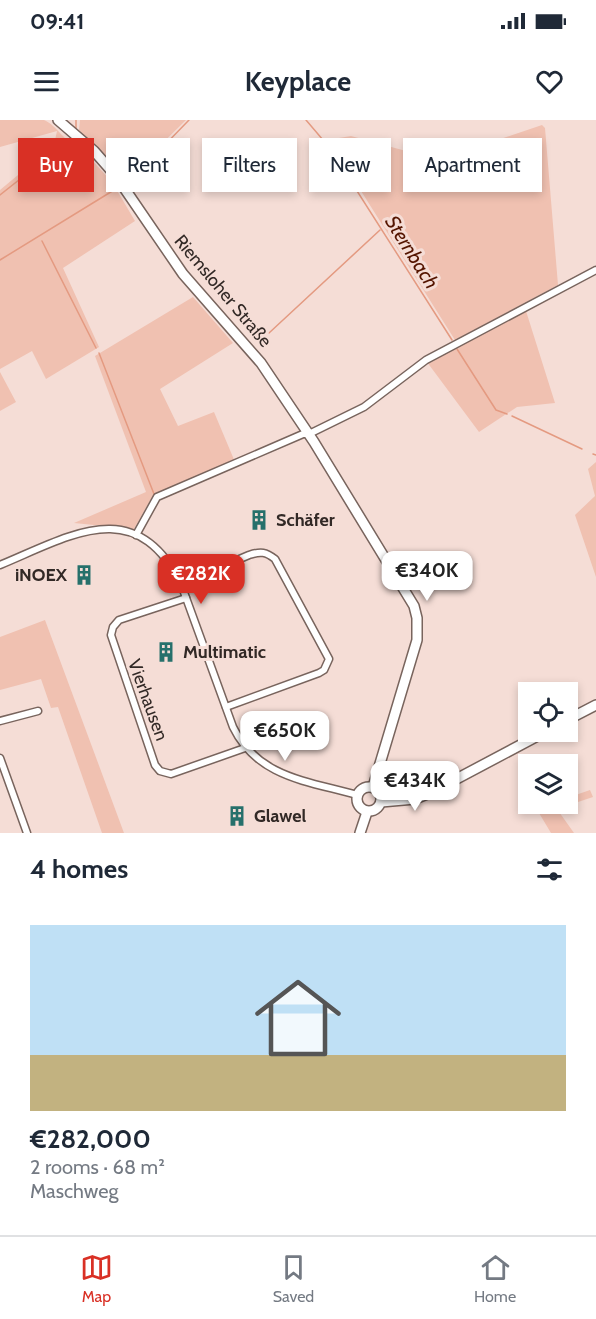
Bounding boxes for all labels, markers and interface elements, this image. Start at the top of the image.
text: 09:41 [30,8,84,35]
icon: menu [30,65,63,98]
text: Keyplace [245,65,351,98]
icon: heart [533,65,566,98]
chip: Buy [18,138,94,192]
chip: Rent [106,138,190,192]
chip: Filters [202,138,297,192]
chip: New [309,138,391,192]
chip: Apartment [403,138,542,192]
water label: Sternbach [380,211,444,293]
street label: Riemsloher Straße [170,230,276,352]
building icon: Schäfer [247,508,271,532]
place label: Schäfer [276,509,335,531]
pin: €340K [385,551,469,602]
pin: €282K [159,554,243,605]
text: €340K [396,558,458,582]
text: €282K [172,561,230,585]
building icon: iNOEX [72,563,96,587]
place label: iNOEX [15,564,68,586]
building icon: Multimatic [154,640,178,664]
place label: Multimatic [183,641,266,663]
street label: Vierhausen [123,656,173,744]
map controls [518,682,578,814]
button: locate [518,682,578,742]
pin: €650K [243,711,327,762]
text: €650K [254,718,316,742]
button: layers [518,754,578,814]
pin: €434K [373,761,457,812]
text: €434K [385,768,445,792]
building icon: Glawel [225,804,249,828]
place label: Glawel [254,805,307,827]
text: 4 homes [30,853,128,885]
icon: filters [533,853,566,886]
icon: home [244,964,352,1072]
text: €282,000 [30,1123,151,1155]
text: 2 rooms · 68 m² [30,1155,165,1179]
text: Maschweg [30,1179,118,1203]
tab: Map [80,1251,113,1306]
tab: Saved [273,1251,314,1306]
tab: Home [474,1251,516,1306]

